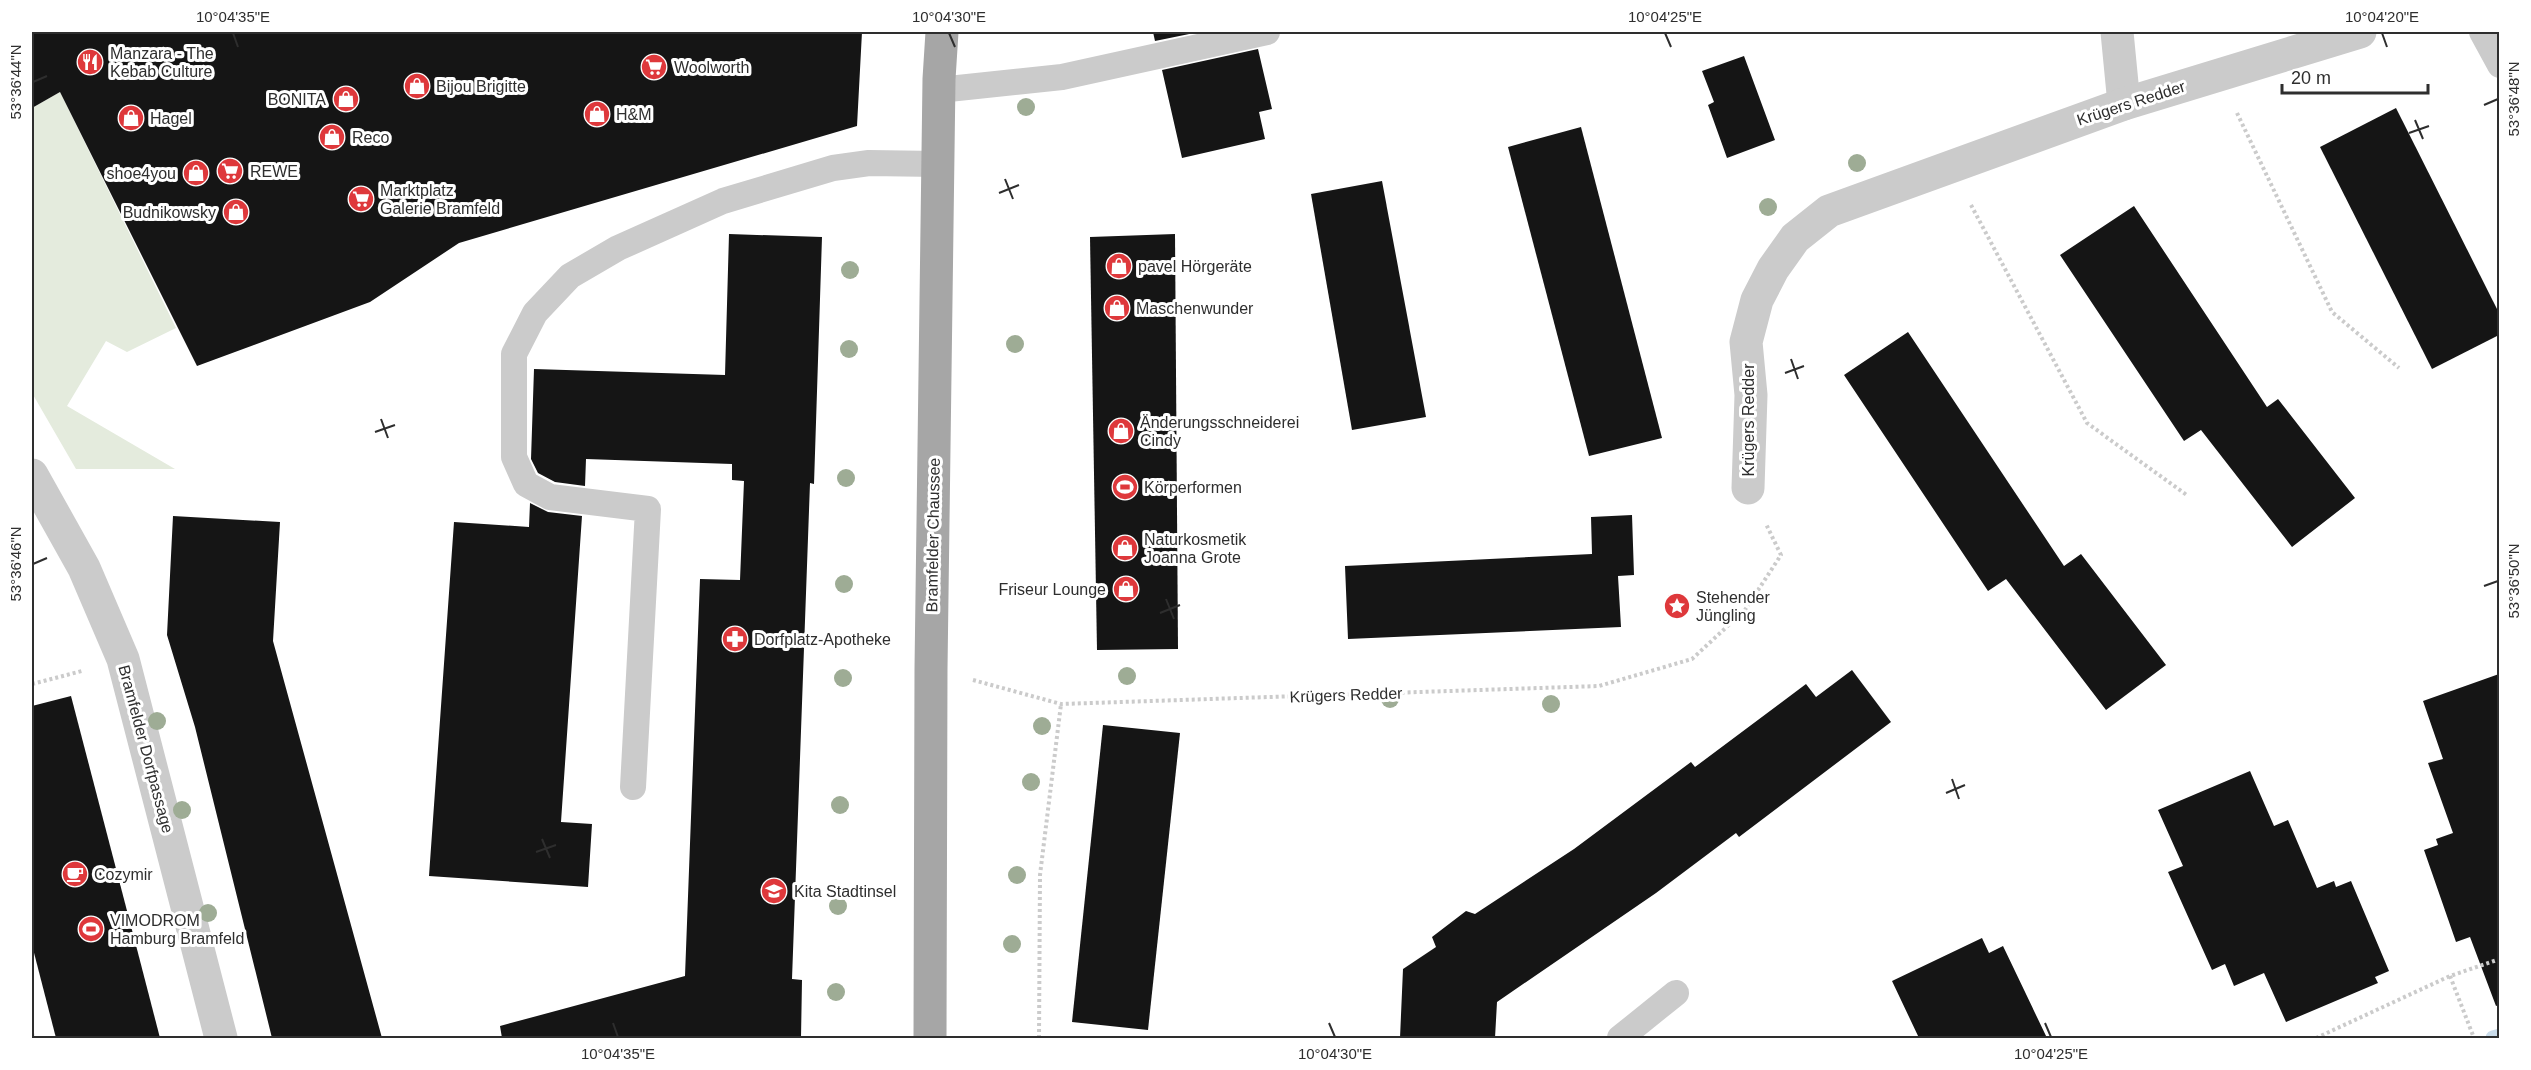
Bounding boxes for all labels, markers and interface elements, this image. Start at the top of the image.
text: 10°04'35"E [196,8,270,25]
text: 10°04'30"E [912,8,986,25]
text: 10°04'25"E [1628,8,1702,25]
text: 10°04'20"E [2345,8,2419,25]
text: 53°36'44"N [7,44,24,120]
place label: Manzara - The Kebab Culture [110,45,214,80]
restaurant icon: Manzara - The Kebab Culture [75,47,105,77]
supermarket icon: Woolworth [639,52,669,82]
scale bar [2282,57,2428,95]
place label: Woolworth [674,59,749,76]
text: 53°36'48"N [2505,61,2522,137]
text: 20 m [2291,68,2331,88]
shop icon: Bijou Brigitte [402,71,432,101]
street label: Krügers Redder [2075,77,2188,129]
place label: Bijou Brigitte [436,78,526,95]
shop icon: BONITA [331,84,361,114]
place label: BONITA [268,91,326,108]
shop icon: H&M [582,99,612,129]
shop icon: Hagel [116,103,146,133]
place label: H&M [616,106,652,123]
place label: Hagel [150,110,192,127]
shop icon: Reco [317,122,347,152]
place label: Reco [352,129,389,146]
supermarket icon: REWE [215,156,245,186]
shop icon: shoe4you [181,158,211,188]
place label: REWE [250,163,298,180]
place label: shoe4you [107,165,176,182]
place label: Marktplatz Galerie Bramfeld [380,182,500,217]
supermarket icon: Marktplatz Galerie Bramfeld [346,184,376,214]
shop icon: Budnikowsky [221,197,251,227]
place label: Budnikowsky [123,204,216,221]
shop icon: pavel Hörgeräte [1104,251,1134,281]
place label: pavel Hörgeräte [1138,258,1252,275]
shop icon: Maschenwunder [1102,293,1132,323]
place label: Maschenwunder [1136,300,1254,317]
street label: Krügers Redder [1740,363,1757,476]
place label: Änderungsschneiderei Cindy [1140,414,1299,449]
shop icon: Änderungsschneiderei Cindy [1106,416,1136,446]
street label: Bramfelder Chaussee [923,457,943,613]
sports icon: Körperformen [1110,472,1140,502]
place label: Körperformen [1144,479,1242,496]
text: 53°36'46"N [7,526,24,602]
place label: Naturkosmetik Joanna Grote [1144,531,1247,566]
shop icon: Naturkosmetik Joanna Grote [1110,533,1140,563]
text: 53°36'50"N [2505,543,2522,619]
shop icon: Friseur Lounge [1111,574,1141,604]
place label: Friseur Lounge [998,581,1106,598]
place label: Stehender Jüngling [1696,589,1771,624]
place icon: Stehender Jüngling [1662,591,1692,621]
pharmacy icon: Dorfplatz-Apotheke [720,624,750,654]
place label: Dorfplatz-Apotheke [754,631,891,648]
street label: Bramfelder Dorfpassage [115,663,177,835]
street label: Krügers Redder [1289,685,1403,705]
cafe icon: Cozymir [60,859,90,889]
place label: Cozymir [94,866,153,883]
school or university icon: Kita Stadtinsel [759,876,789,906]
place label: Kita Stadtinsel [794,883,896,900]
place label: VIMODROM Hamburg Bramfeld [110,912,244,947]
sports icon: VIMODROM Hamburg Bramfeld [76,914,106,944]
text: 10°04'35"E [581,1045,655,1062]
text: 10°04'30"E [1298,1045,1372,1062]
text: 10°04'25"E [2014,1045,2088,1062]

